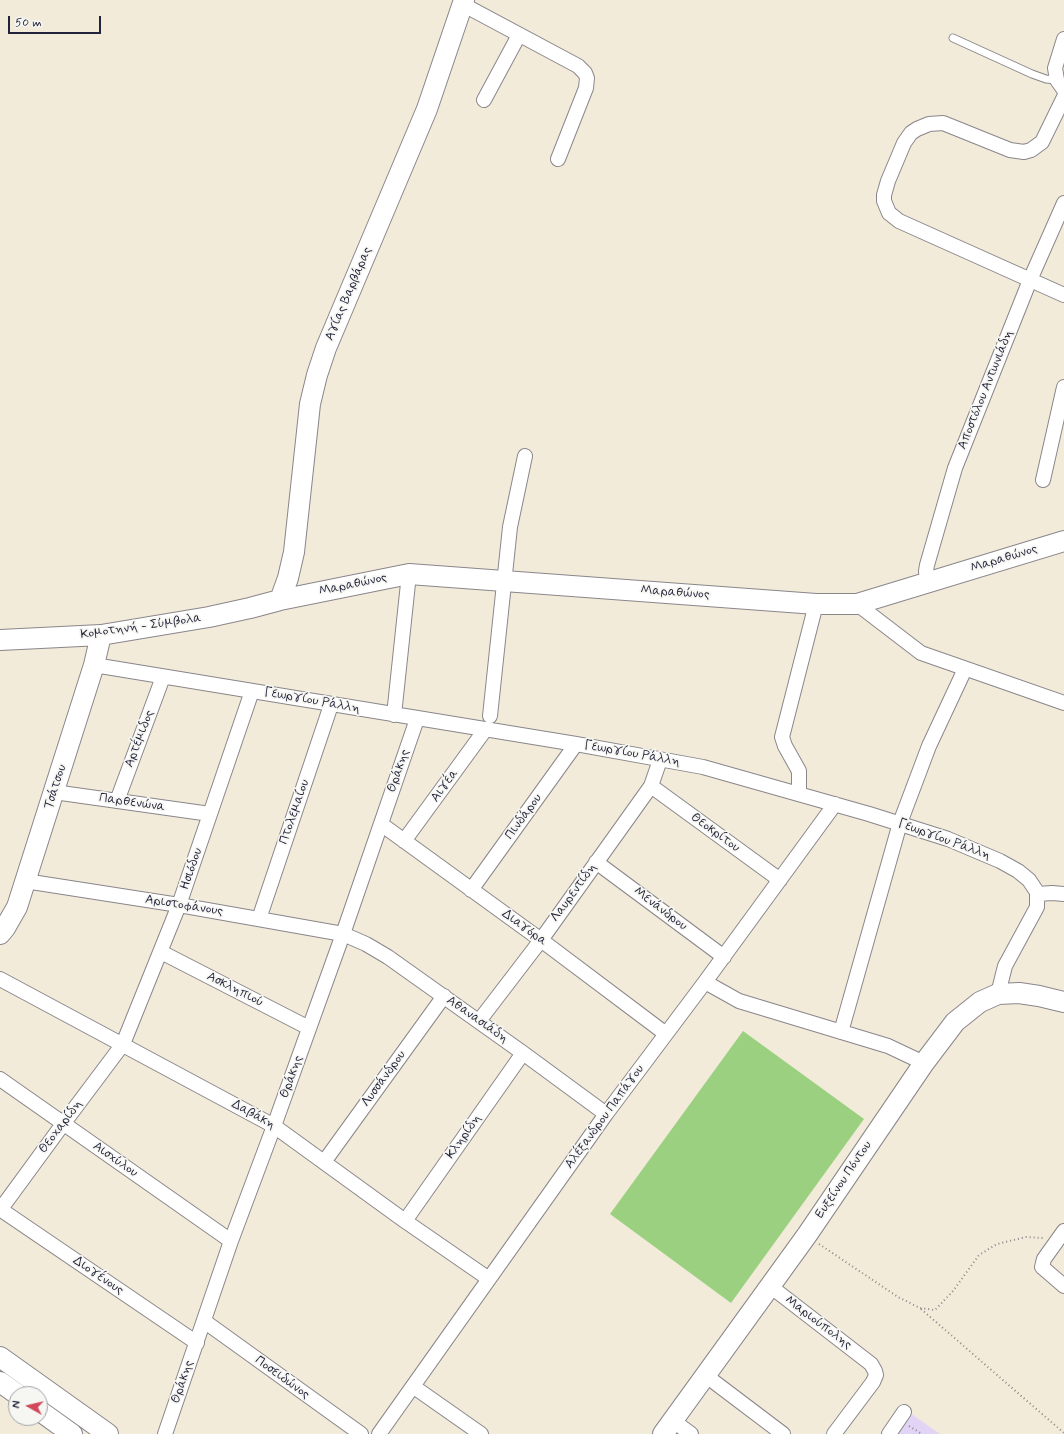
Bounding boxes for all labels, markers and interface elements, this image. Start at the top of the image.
scale bar [10,8,103,34]
text: 50 m [15,15,42,31]
street label: Αγίας Βαρβάρας [322,245,376,343]
street label: Αποστόλου Αντωνιάδη [955,328,1017,452]
street label: Μαραθώνος [969,541,1039,577]
street label: Μαραθώνος [318,570,388,600]
street label: Μαραθώνος [640,583,710,603]
street label: Κομοτηνή - Σύμβολα [80,611,202,643]
street label: Γεωργίου Ράλλη [263,685,361,717]
street label: Αρτέμιδος [122,708,158,770]
street label: Γεωργίου Ράλλη [583,738,681,770]
street label: Θράκης [384,747,414,795]
street label: Τσάτσου [41,763,71,811]
street label: Αιγέα [428,767,462,805]
street label: Πτολεμαίου [277,777,313,847]
street label: Παρθενώνα [98,791,166,815]
street label: Πινδάρου [502,791,546,843]
street label: Θεοκρίτου [687,810,743,856]
street label: Γεωργίου Ράλλη [896,816,992,864]
street label: Ησιόδου [178,846,206,892]
street label: Λαυρεντίδη [548,861,600,925]
street label: Μενάνδρου [630,884,690,934]
street label: Αριστοφάνους [144,892,224,920]
street label: Διαγόρα [498,906,550,950]
street label: Ασκληπιού [204,969,266,1011]
street label: Αθανασιάδη [443,993,511,1047]
street label: Λυσσάνδρου [358,1048,410,1110]
street label: Θράκης [277,1053,307,1101]
street label: Αλέξανδρου Παπάγου [562,1062,648,1172]
street label: Θεοχαρίδη [36,1097,86,1157]
street label: Δαβάκη [229,1097,277,1133]
street label: Κληρίδη [443,1112,485,1162]
street label: Ευξείνου Πόντου [812,1138,876,1222]
street label: Αισχύλου [90,1139,140,1181]
street label: Διογένους [70,1253,126,1299]
street label: Μαριούπολης [781,1293,855,1353]
street label: Ποσειδώνος [252,1353,312,1403]
street label: Θράκης [168,1358,198,1406]
north arrow [8,1386,48,1426]
text: N [10,1400,25,1409]

